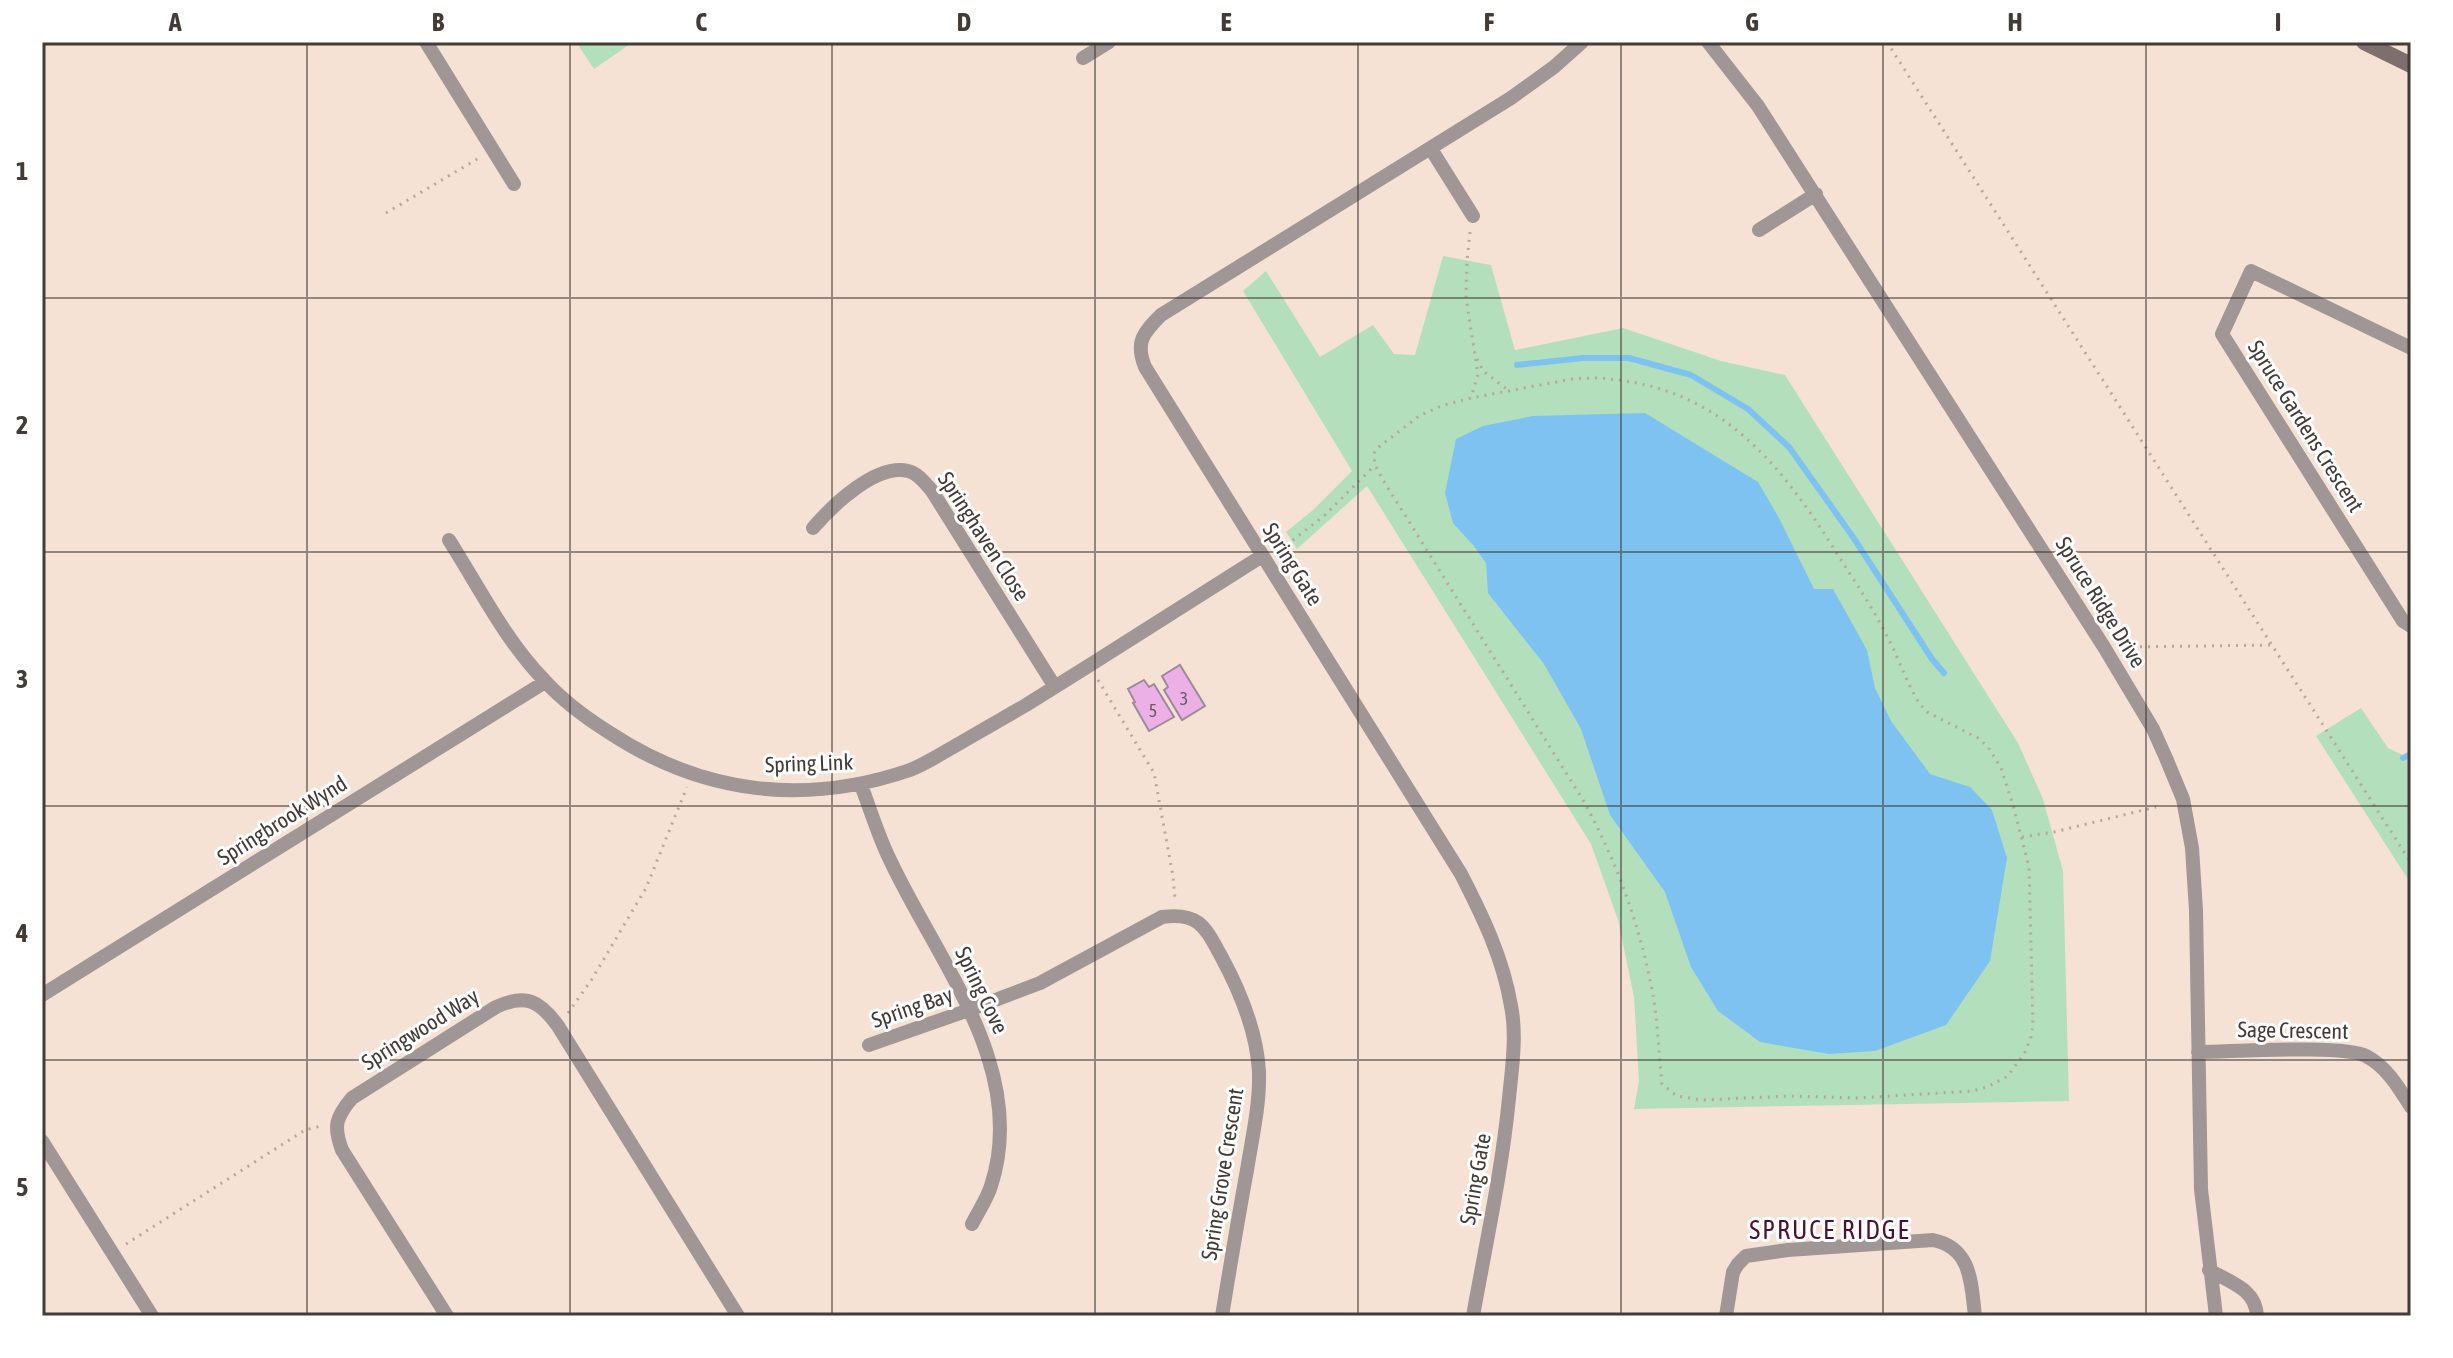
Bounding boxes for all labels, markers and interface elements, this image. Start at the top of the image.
text: A [168,7,182,37]
text: B [432,7,445,37]
text: C [695,7,707,37]
text: D [957,7,971,37]
text: E [1220,7,1232,37]
text: F [1484,7,1495,37]
text: G [1745,7,1759,37]
text: H [2007,7,2023,37]
text: I [2275,7,2281,37]
text: 1 [16,156,28,186]
street label: Spruce Gardens Crescent [2243,335,2369,517]
text: 2 [16,410,28,440]
street label: Springhaven Close [933,467,1035,605]
street label: Spring Gate [1258,518,1329,610]
street label: Spruce Ridge Drive [2050,532,2152,672]
text: 3 [16,664,28,694]
house number: 3 [1180,688,1188,709]
house number: 5 [1149,700,1157,721]
street label: Spring Link [764,748,854,778]
street label: Springbrook Wynd [212,770,352,870]
text: 4 [15,918,28,948]
street label: Spring Cove [950,942,1014,1038]
street label: Spring Bay [868,981,956,1033]
street label: Springwood Way [357,983,483,1075]
street label: Sage Crescent [2237,1016,2349,1044]
street label: Spring Grove Crescent [1196,1086,1248,1262]
street label: Spring Gate [1454,1131,1496,1227]
text: 5 [16,1172,28,1202]
district label: SPRUCE RIDGE [1749,1215,1911,1245]

